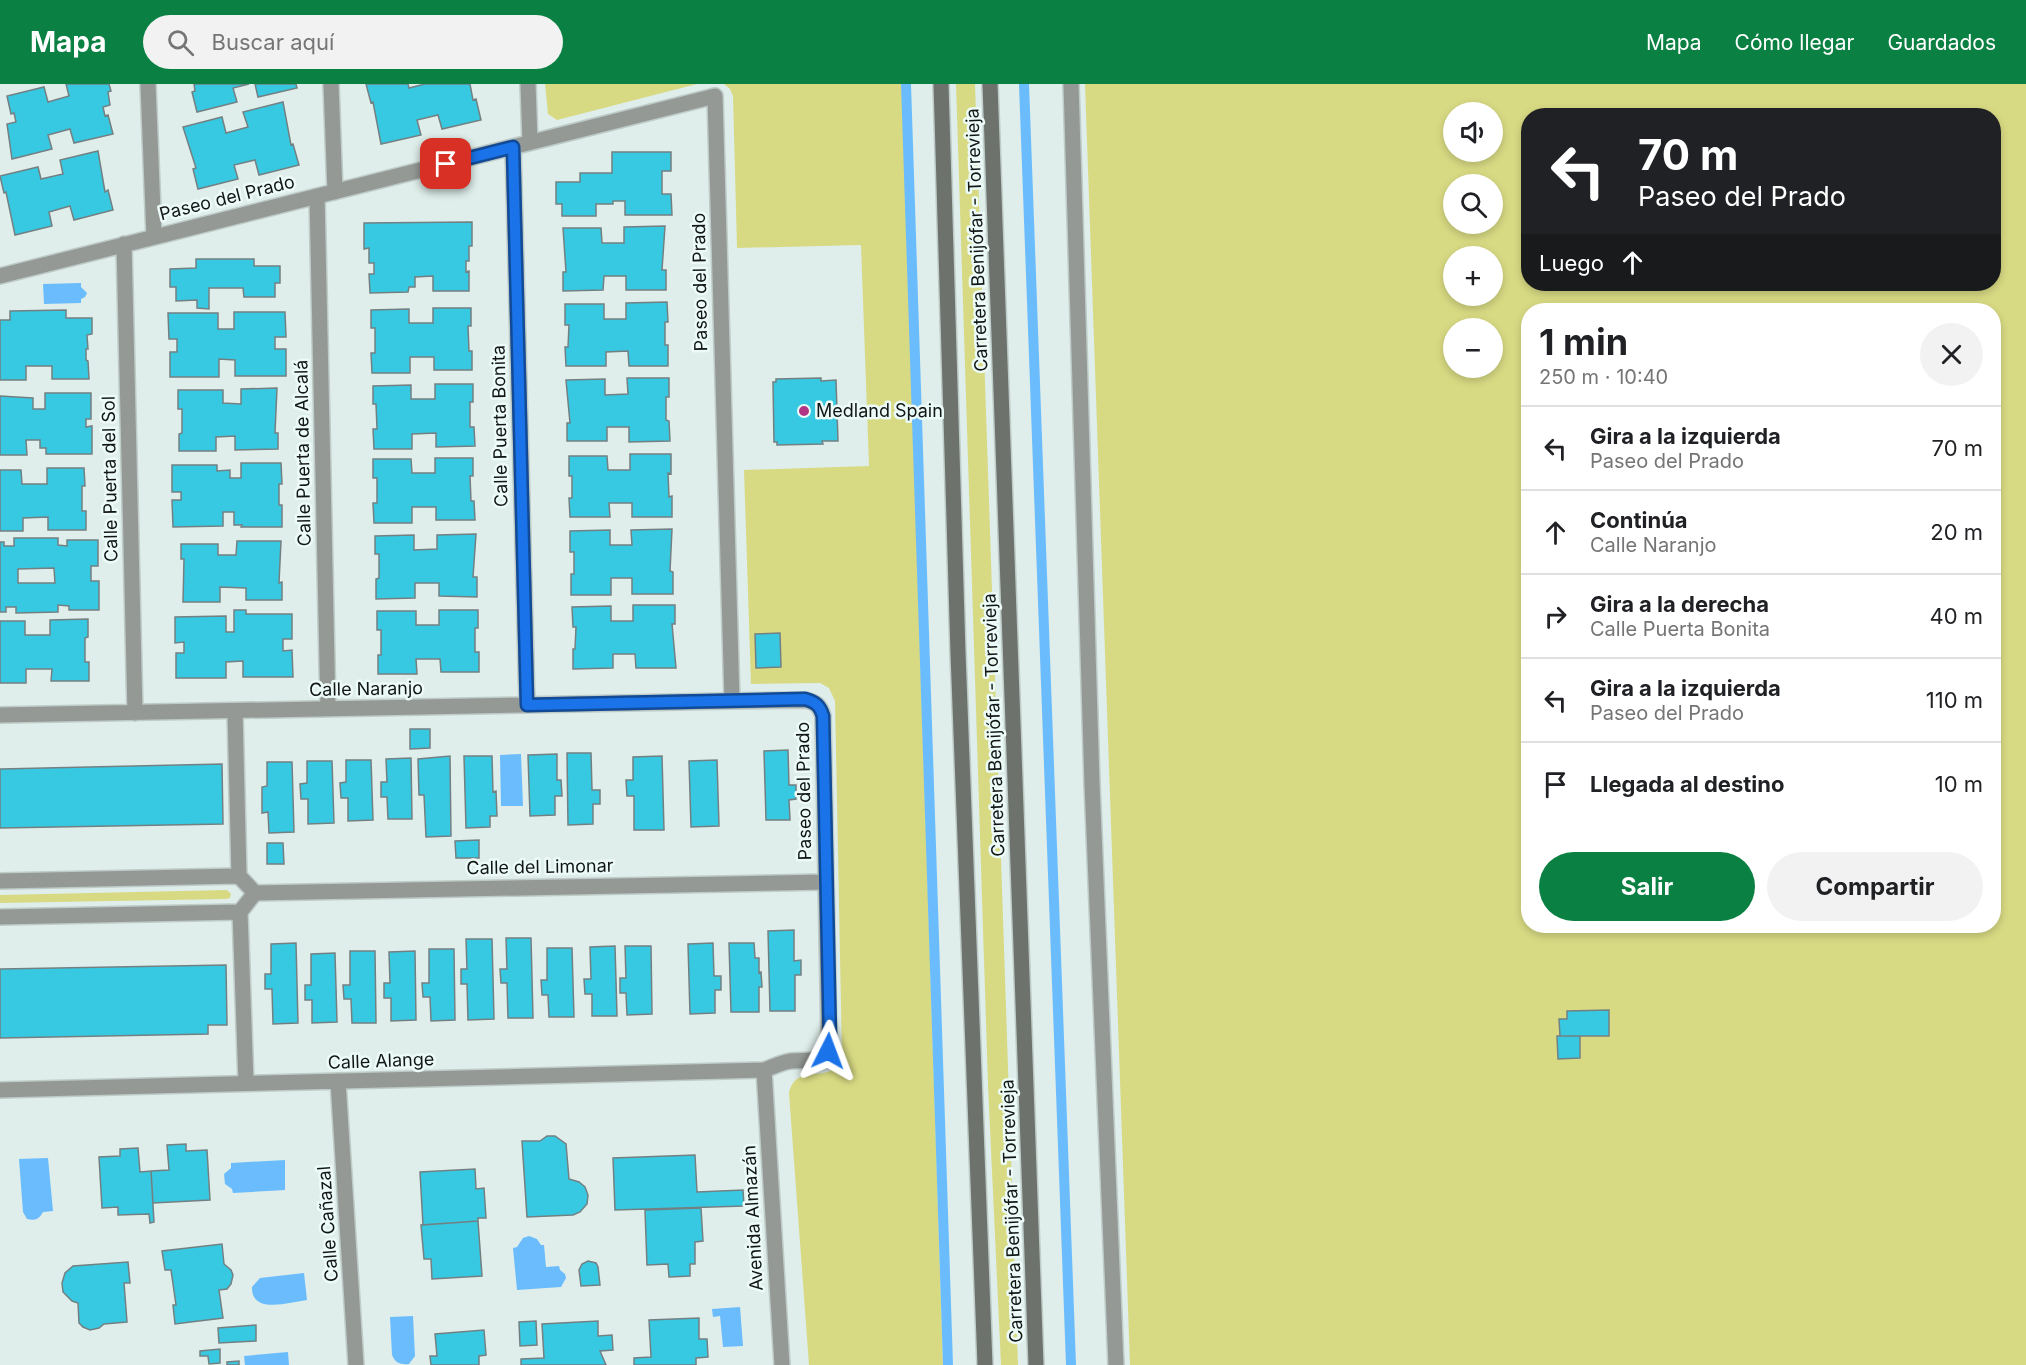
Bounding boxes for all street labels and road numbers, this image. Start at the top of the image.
street label: Carretera Benijófar - Torrevieja [961,108,992,372]
street label: Paseo del Prado [157,171,297,224]
street label: Paseo del Prado [688,213,711,351]
street label: Calle Puerta Bonita [488,345,511,507]
street label: Calle Puerta de Alcalá [290,359,315,547]
street label: Calle Puerta del Sol [98,396,121,562]
street label: Carretera Benijófar - Torrevieja [978,593,1009,857]
street label: Calle Naranjo [309,677,423,700]
street label: Paseo del Prado [792,722,815,860]
street label: Calle del Limonar [466,855,614,878]
street label: Calle Alange [327,1048,435,1073]
street label: Carretera Benijófar - Torrevieja [996,1079,1027,1343]
street label: Avenida Almazán [738,1145,767,1291]
street label: Calle Cañazal [313,1165,342,1283]

